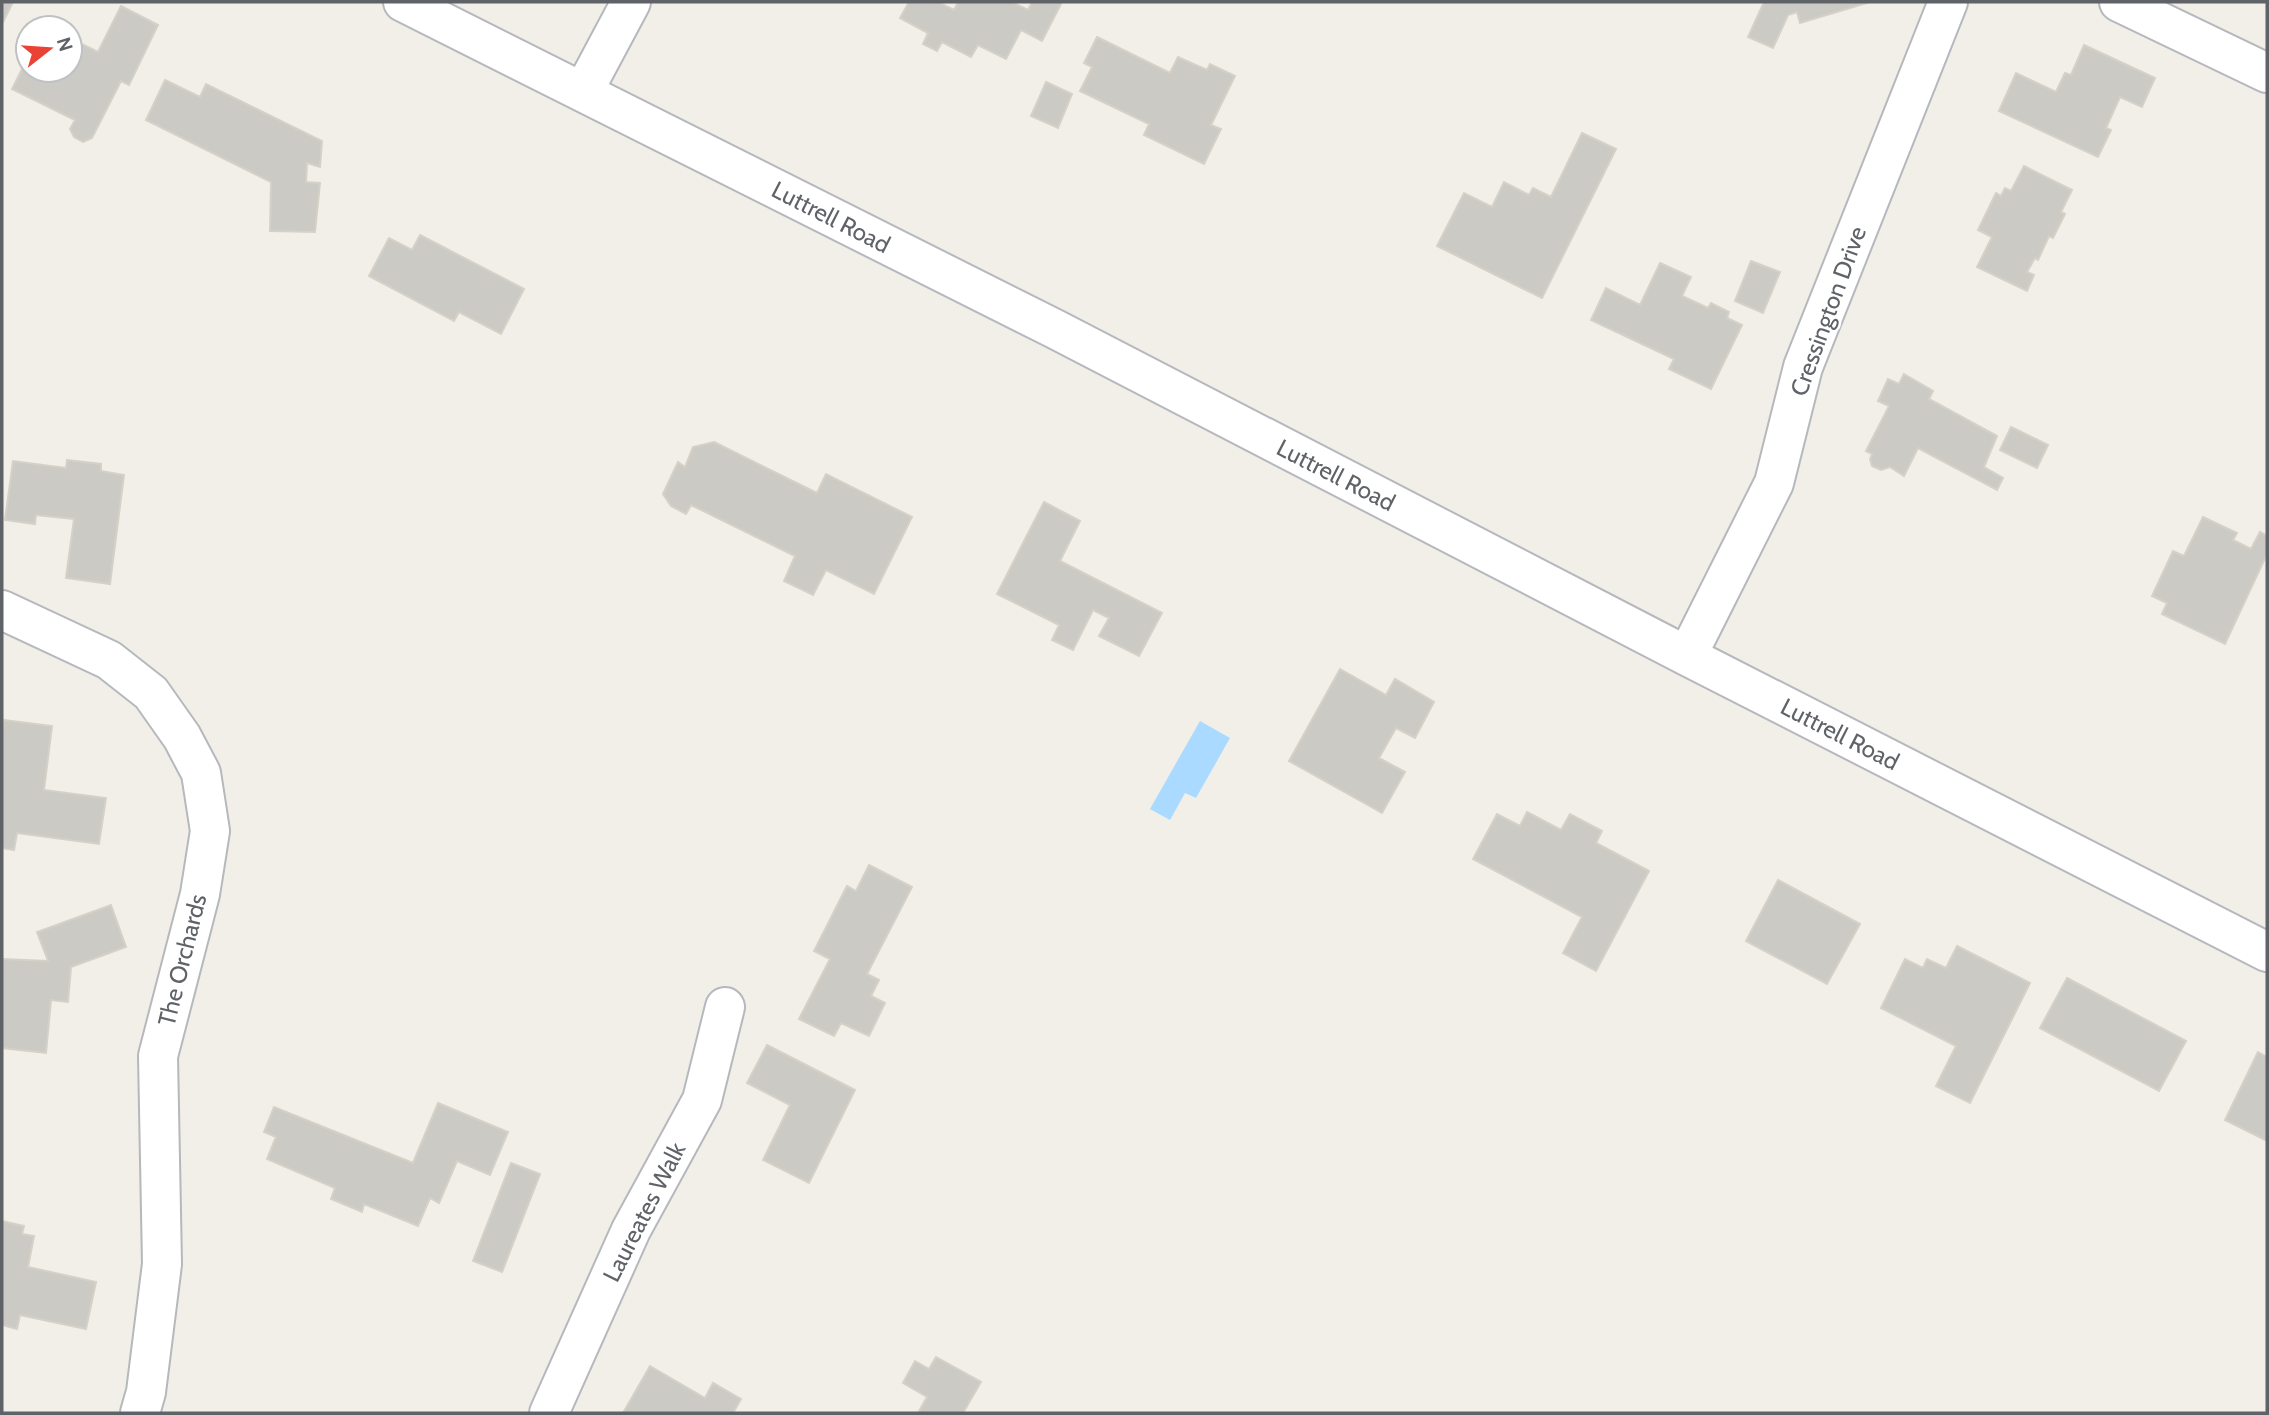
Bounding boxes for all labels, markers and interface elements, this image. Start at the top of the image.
north arrow [14,14,84,84]
text: N [52,34,78,54]
street label: Luttrell Road [767,175,895,259]
street label: Cressington Drive [1784,222,1872,400]
street label: Luttrell Road [1272,433,1400,517]
street label: Luttrell Road [1776,692,1904,776]
street label: The Orchards [152,891,212,1029]
street label: Laureates Walk [597,1137,692,1286]

